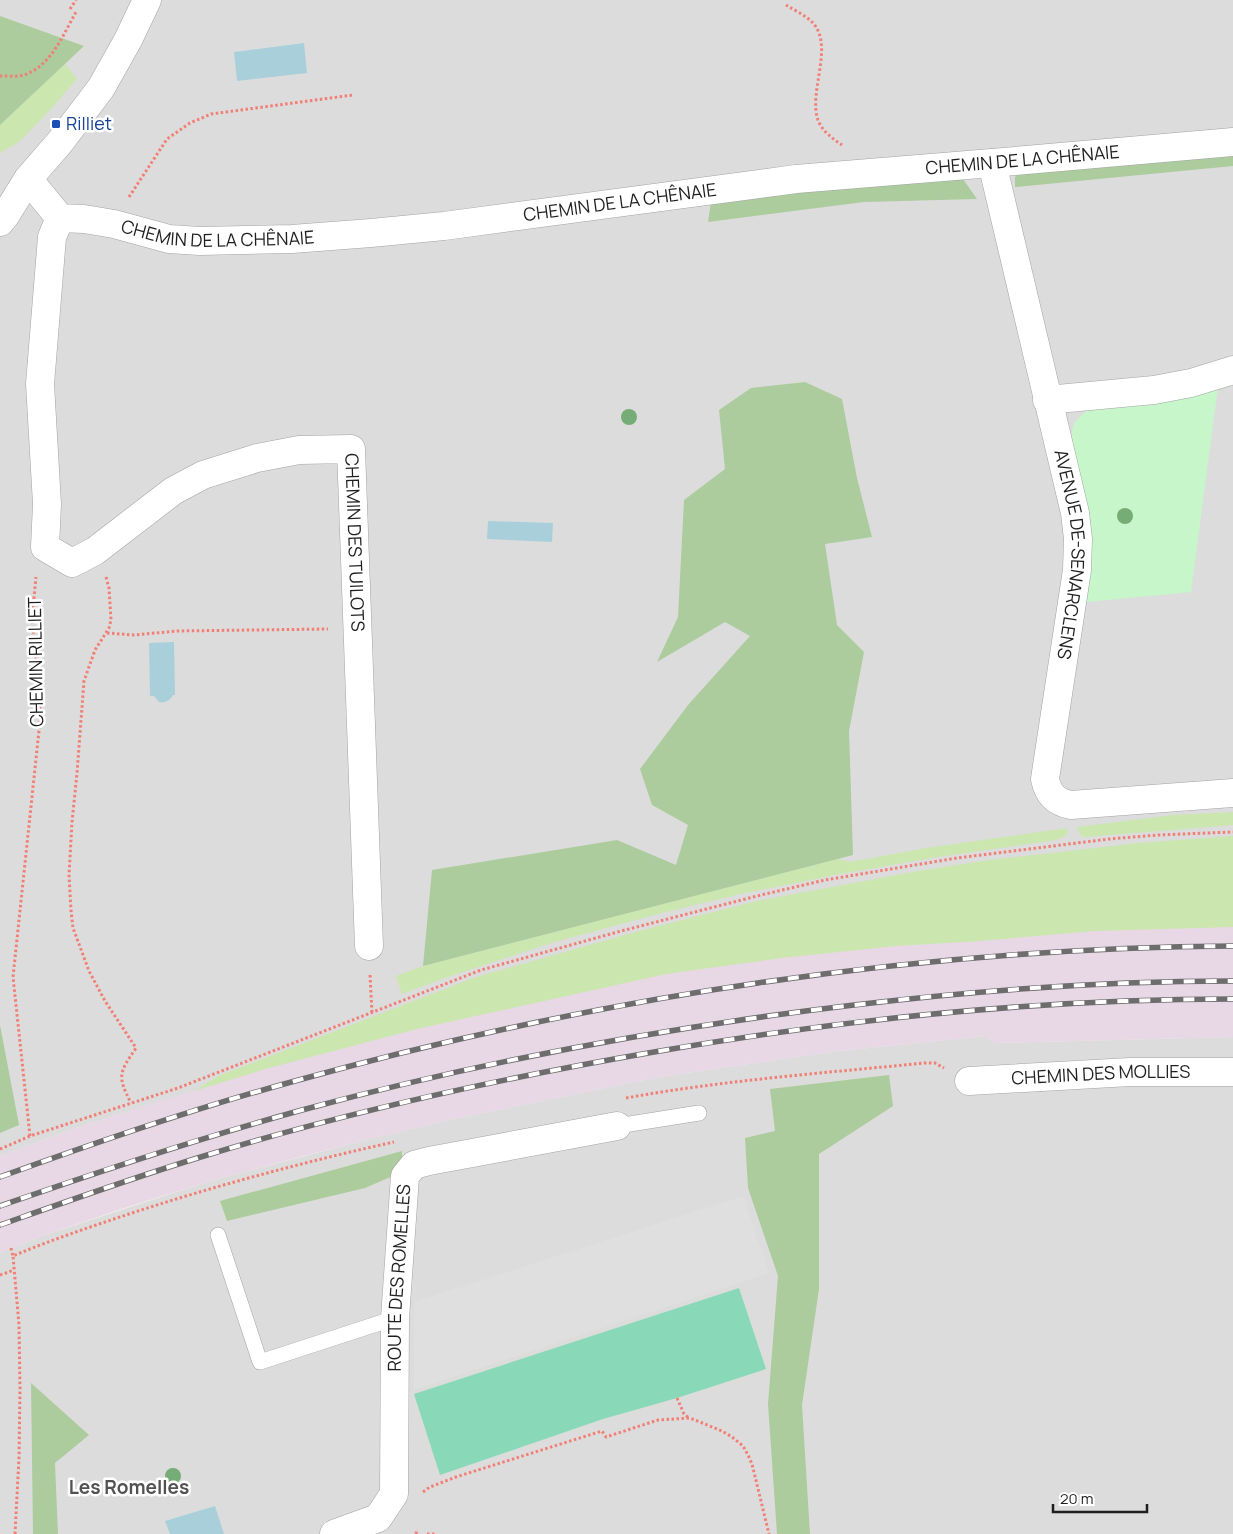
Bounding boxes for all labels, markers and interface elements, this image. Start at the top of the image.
place label: Rilliet [66,111,112,135]
marker: Rilliet [50,118,62,130]
street label: CHEMIN DE LA CHÊNAIE [925,139,1120,179]
street label: CHEMIN DE LA CHÊNAIE [522,177,718,226]
street label: CHEMIN DE LA CHÊNAIE [119,214,315,252]
street label: AVENUE DE-SENARCLENS [1049,447,1091,661]
street label: CHEMIN DES TUILOTS [340,453,371,632]
street label: CHEMIN RILLIET [22,597,48,727]
street label: CHEMIN DES MOLLIES [1011,1059,1190,1090]
street label: ROUTE DES ROMELLES [382,1183,415,1371]
district label: Les Romelles [69,1474,189,1500]
scale bar [1053,1482,1147,1514]
text: 20 m [1060,1488,1093,1509]

